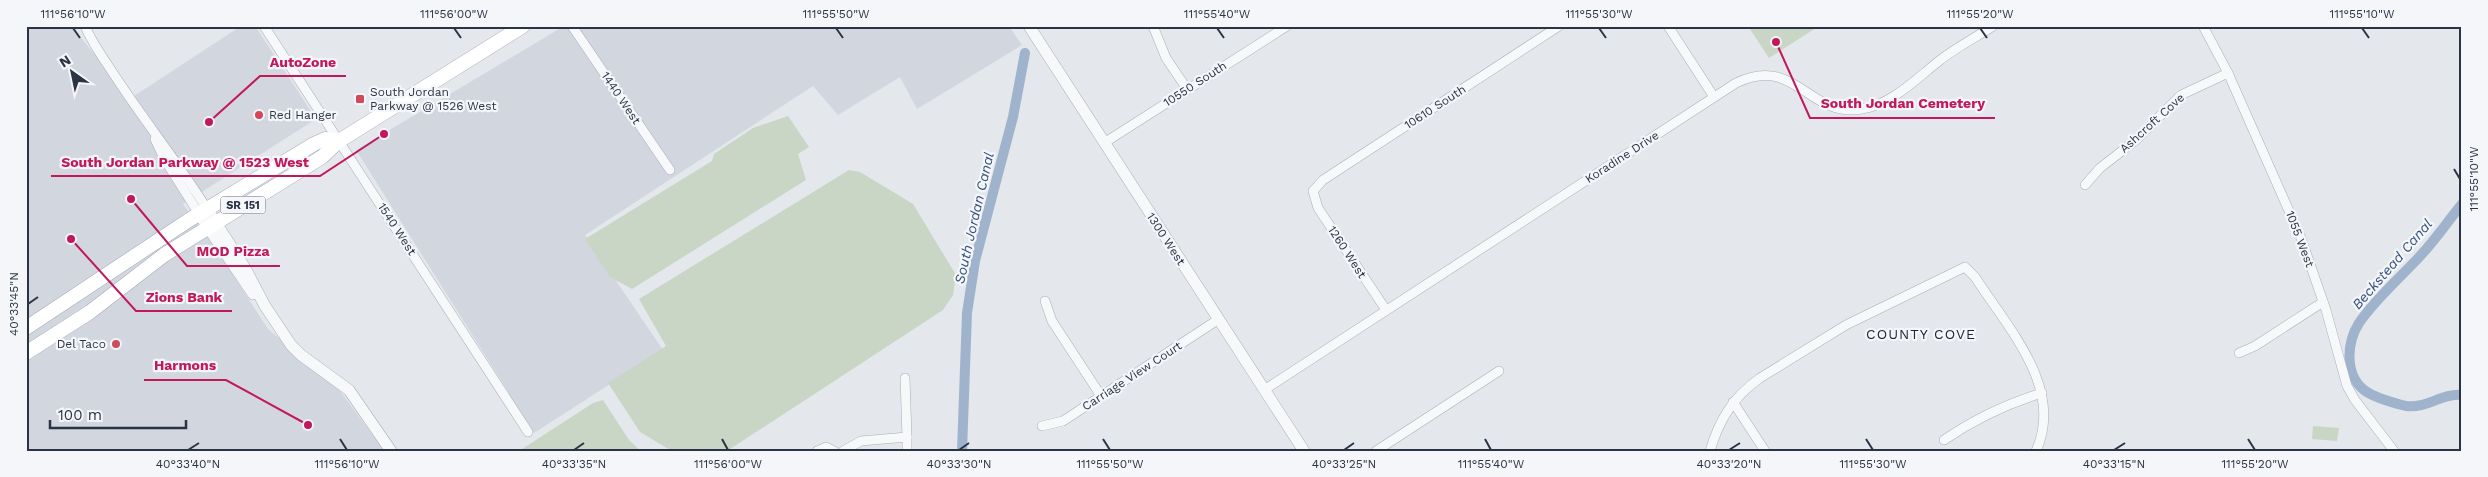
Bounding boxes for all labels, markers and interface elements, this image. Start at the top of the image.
text: 111°56'10"W [40,7,106,21]
text: 111°56'00"W [420,7,488,21]
text: 111°55'50"W [802,7,870,21]
text: 111°55'40"W [1184,7,1251,21]
text: 111°55'30"W [1565,7,1633,21]
text: 111°55'20"W [1946,7,2014,21]
text: 111°55'10"W [2330,7,2395,21]
callout: AutoZone [260,47,346,76]
north arrow [48,48,98,98]
text: N [56,52,74,71]
text: AutoZone [270,54,336,70]
street label: 10550 South [1161,58,1229,110]
street label: 1440 West [598,69,644,127]
street label: 10610 South [1402,82,1468,132]
place label: South Jordan Parkway @ 1526 West [370,85,497,113]
callout: South Jordan Cemetery [1810,89,1995,118]
street label: Ashcroft Cove [2117,90,2187,156]
marker: South Jordan Parkway @ 1526 West [354,93,366,105]
text: South Jordan Cemetery [1821,95,1985,111]
place label: Red Hanger [269,108,337,122]
marker: Red Hanger [253,109,265,121]
street label: Koradine Drive [1583,128,1662,186]
text: 111°55'10"W [2467,146,2481,211]
callout: South Jordan Parkway @ 1523 West [51,147,320,176]
water label: South Jordan Canal [951,151,997,285]
text: South Jordan Parkway @ 1523 West [61,154,309,170]
road number: SR 151 [220,196,266,214]
street label: 1540 West [375,200,419,258]
street label: 1055 West [2283,209,2317,269]
street label: 1300 West [1144,210,1188,268]
water label: Beckstead Canal [2349,216,2435,312]
street label: 1260 West [1325,223,1369,281]
callout: MOD Pizza [187,237,280,266]
text: MOD Pizza [196,243,270,259]
text: 40°33'45"N [7,272,21,336]
callout: Zions Bank [136,282,232,311]
text: Zions Bank [146,289,223,305]
district label: COUNTY COVE [1866,326,1976,342]
place label: Del Taco [57,337,106,351]
marker: Del Taco [110,338,122,350]
street label: Carriage View Court [1080,339,1184,413]
callout: Harmons [144,351,226,380]
text: Harmons [154,357,217,373]
scale bar [50,397,186,429]
text: 100 m [58,406,102,424]
text: 40°33'40"N [156,457,220,471]
text: 111°56'10"W [314,457,380,471]
text: 40°33'35"N [542,457,606,471]
text: 111°56'00"W [694,457,762,471]
text: 40°33'30"N [926,457,992,471]
text: 111°55'50"W [1076,457,1144,471]
text: 40°33'25"N [1312,457,1376,471]
text: 111°55'40"W [1458,457,1525,471]
text: 40°33'20"N [1696,457,1762,471]
text: 111°55'30"W [1839,457,1907,471]
text: 40°33'15"N [2083,457,2145,471]
text: 111°55'20"W [2221,457,2289,471]

